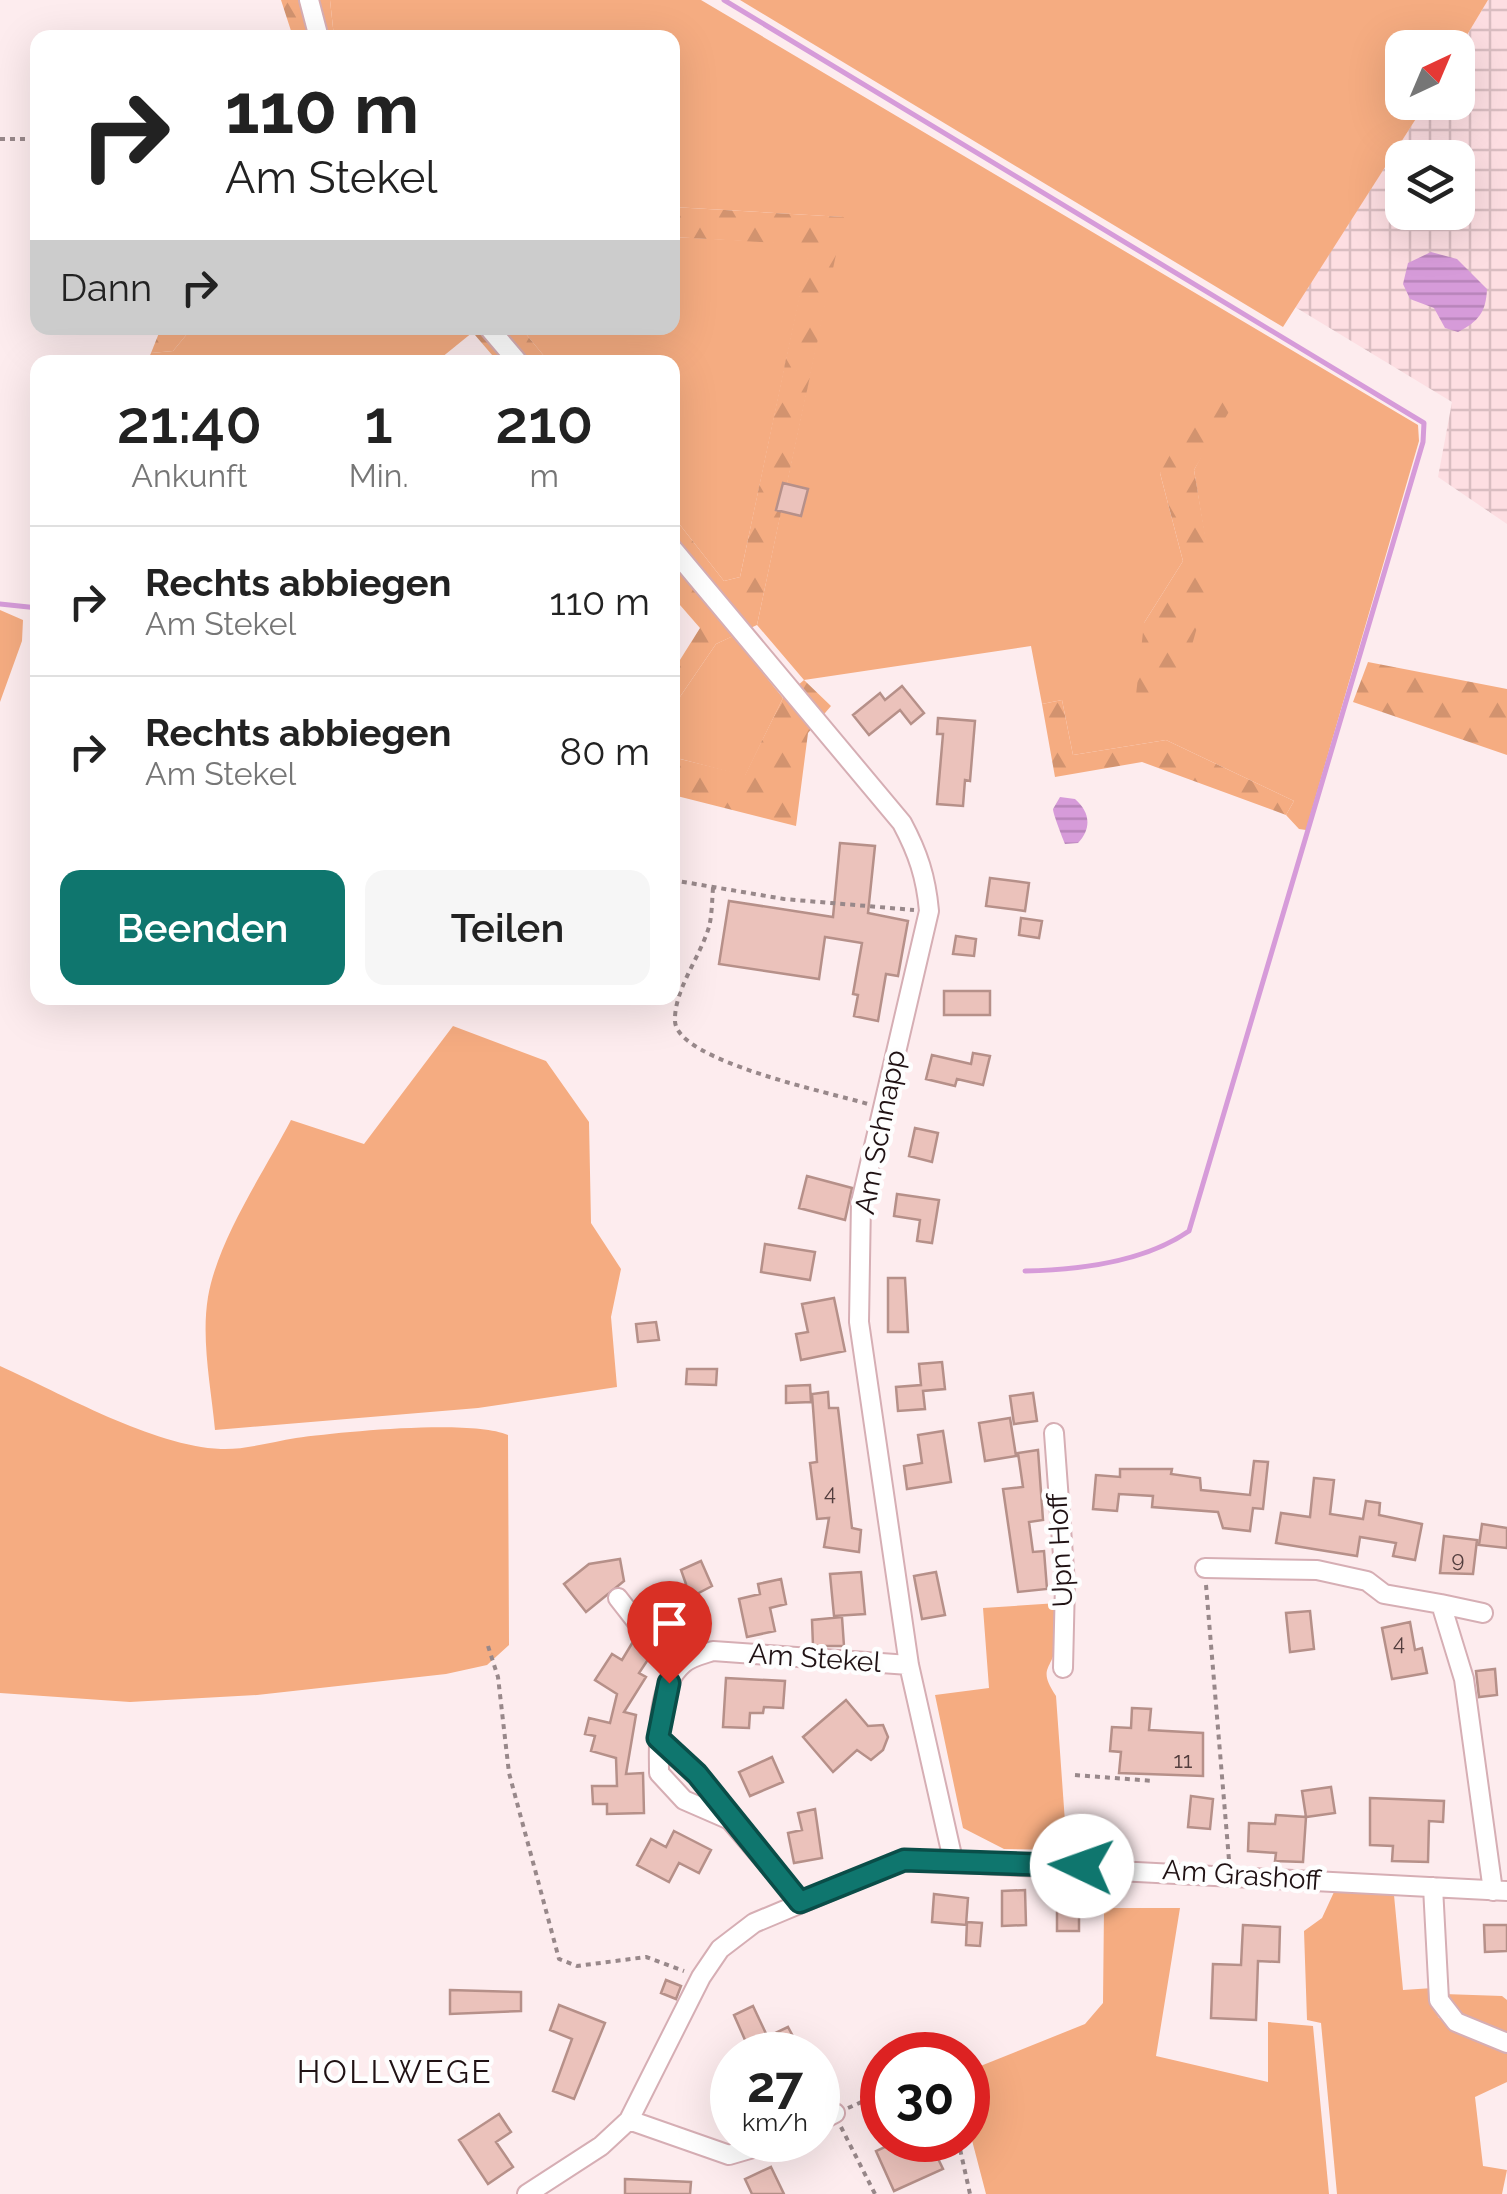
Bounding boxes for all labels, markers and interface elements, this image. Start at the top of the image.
north arrow [1385,30,1475,120]
map controls [1385,30,1475,230]
text: 110 m [225,67,419,149]
icon: right [60,70,190,200]
button: layers [1385,140,1475,230]
text: Am Stekel [225,151,438,204]
icon: right [172,260,227,315]
text: Dann [60,265,152,310]
text: 21:40 [117,387,262,457]
text: 1 [364,387,393,457]
text: 210 [495,387,593,457]
text: Ankunft [131,457,247,494]
text: Min. [349,457,408,494]
text: m [530,457,559,494]
text: Rechts abbiegen [145,560,451,605]
icon: right [60,574,115,629]
text: 110 m [550,579,650,624]
text: Am Stekel [145,605,296,642]
text: Rechts abbiegen [145,710,451,755]
icon: right [60,724,115,779]
text: 80 m [560,729,650,774]
text: Am Stekel [145,755,296,792]
button: Beenden [60,870,345,985]
button: Teilen [365,870,650,985]
street label: Am Schnapp [848,1047,912,1217]
house number: 4 [824,1479,836,1505]
street label: Upn Hoff [1040,1491,1079,1608]
house number: 9 [1452,1546,1464,1572]
pin [627,1581,712,1684]
icon: arrive [642,1596,697,1651]
house number: 4 [1393,1629,1405,1655]
street label: Am Stekel [748,1637,882,1679]
house number: 11 [1174,1747,1192,1773]
position arrow [1030,1814,1134,1918]
street label: Am Grashoff [1161,1853,1323,1897]
speed limit sign: 30 [860,2032,990,2162]
district label: HOLLWEGE [297,2053,493,2090]
text: 27 [747,2055,803,2114]
text: km/h [742,2107,808,2137]

